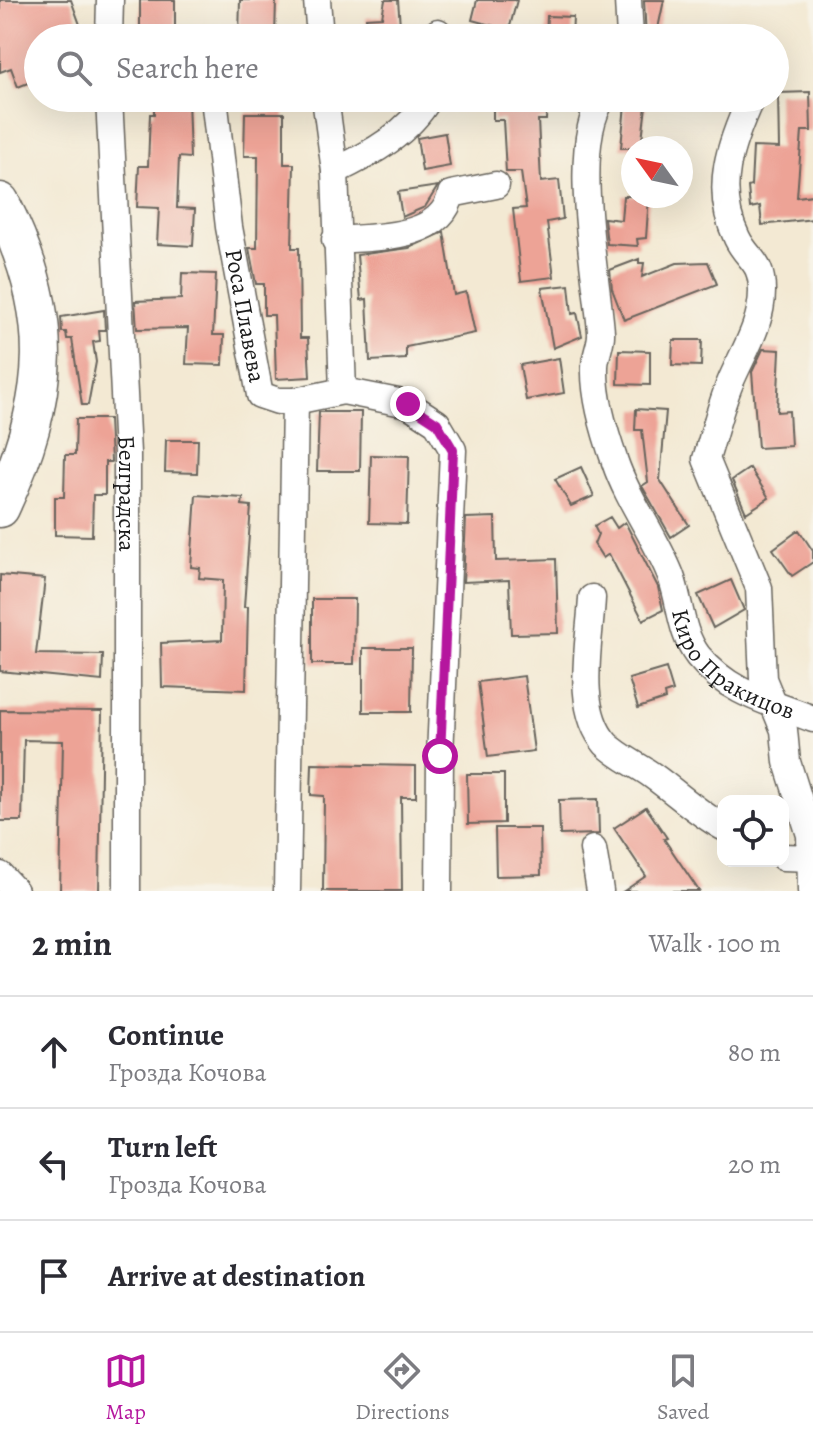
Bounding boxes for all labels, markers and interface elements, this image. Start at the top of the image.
search box [24,24,789,112]
icon: search [52,46,96,90]
text: Search here [116,48,259,88]
north arrow [621,136,693,208]
street label: Роса Плавева [217,246,273,385]
route end [390,386,426,422]
street label: Белградска [110,435,143,552]
street label: Киро Пракицов [664,606,799,727]
route start [422,738,458,774]
map controls [717,795,789,867]
button: locate [717,795,789,867]
text: 2 min [32,920,112,967]
text: Walk · 100 m [649,926,781,961]
text: Continue [108,1015,224,1055]
icon: ahead [32,1030,76,1074]
text: 80 m [728,1035,781,1070]
text: Грозда Кочова [108,1055,267,1090]
text: Turn left [108,1127,217,1167]
icon: left [32,1142,76,1186]
text: 20 m [728,1147,781,1182]
text: Грозда Кочова [108,1167,267,1202]
icon: arrive [32,1254,76,1298]
text: Arrive at destination [108,1256,365,1296]
tab: Map [104,1349,148,1427]
tab: Directions [355,1349,450,1427]
tab: Saved [657,1349,709,1427]

